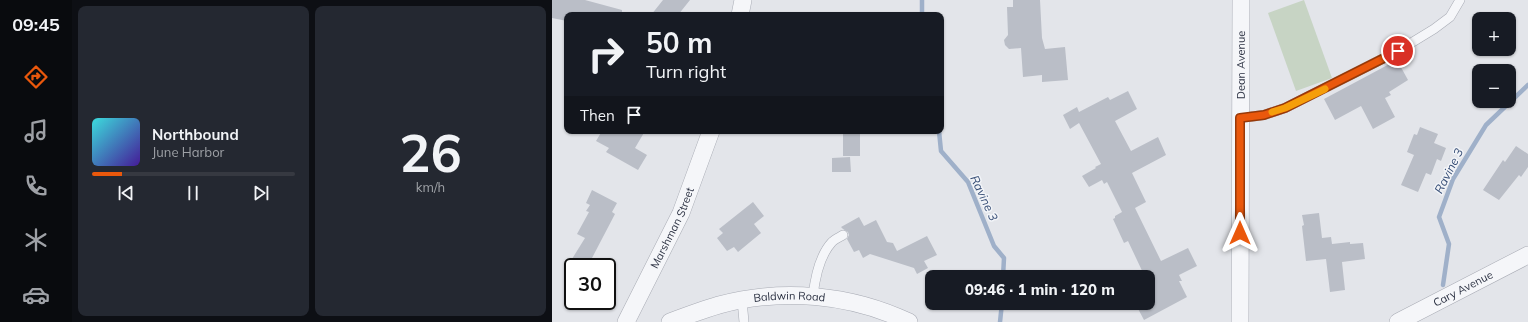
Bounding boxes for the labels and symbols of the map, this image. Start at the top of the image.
street label: Dean Avenue [1234,31,1248,99]
pin [1381,34,1415,68]
water label: Ravine 3 [1431,146,1466,196]
water label: Ravine 3 [967,173,1002,223]
street label: Marshman Street [647,185,697,271]
position arrow [1219,212,1261,254]
speed limit sign: 30 [564,258,616,310]
street label: Cary Avenue [1431,267,1495,310]
street label: Baldwin Road [753,289,826,305]

